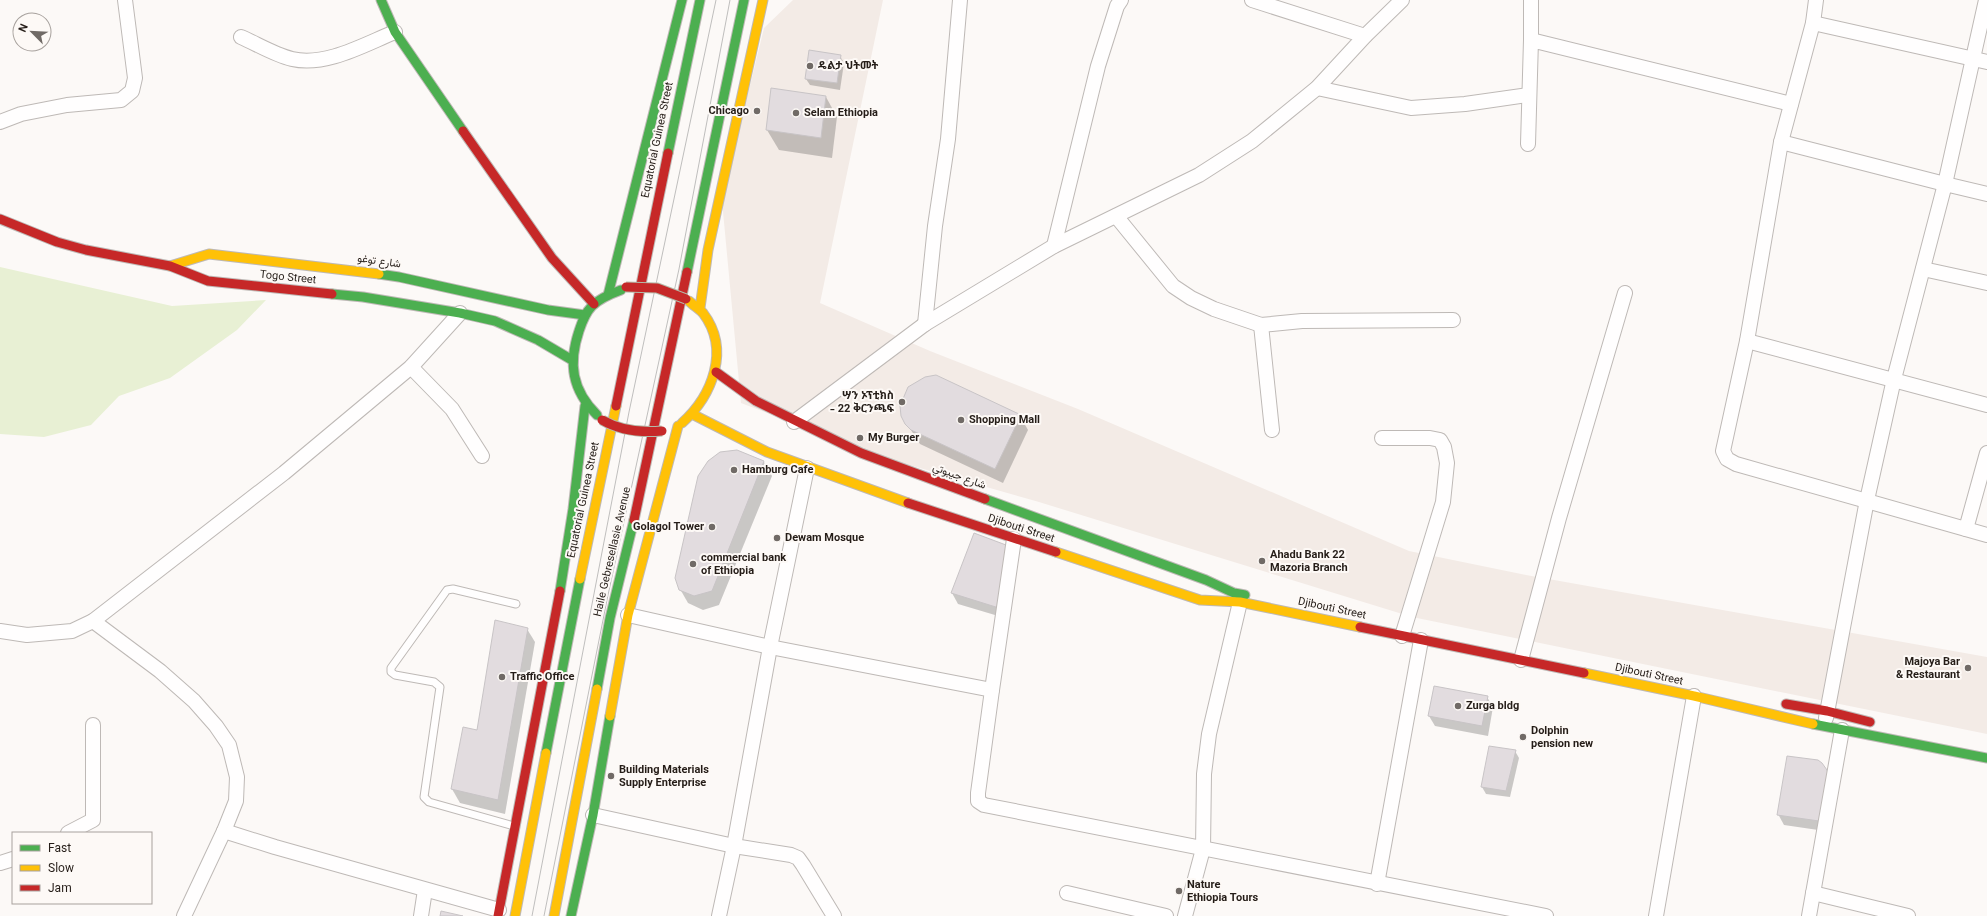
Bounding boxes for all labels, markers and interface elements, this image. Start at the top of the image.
north arrow [12,12,52,52]
text: N [15,21,34,36]
place label: ዴልታ ህትመት [818,58,879,75]
marker: ዴልታ ህትመት [805,61,815,71]
street label: Equatorial Guinea Street [637,80,679,200]
place label: Chicago [709,103,749,120]
place label: Selam Ethiopia [804,105,878,122]
marker: Chicago [752,106,762,116]
marker: Selam Ethiopia [791,108,801,118]
street label: شارع توغو [356,251,402,274]
street label: Togo Street [259,267,317,289]
place label: ሣን ኦፕቲክስ - 22 ቅርንጫፍ [830,388,895,418]
marker: ሣን ኦፕቲክስ - 22 ቅርንጫፍ [897,397,907,407]
place label: Shopping Mall [969,412,1040,429]
marker: Shopping Mall [956,415,966,425]
place label: My Burger [868,430,919,447]
marker: My Burger [855,433,865,443]
street label: Equatorial Guinea Street [563,440,605,560]
street label: شارع جيبوتي [930,459,988,495]
place label: Hamburg Cafe [742,462,813,479]
marker: Hamburg Cafe [729,465,739,475]
street label: Haile Gebresellasie Avenue [590,485,636,619]
street label: Djibouti Street [985,510,1057,548]
place label: Golagol Tower [633,519,704,536]
marker: Golagol Tower [707,522,717,532]
place label: Dewam Mosque [785,530,864,547]
marker: Dewam Mosque [772,533,782,543]
place label: Ahadu Bank 22 Mazoria Branch [1270,547,1348,577]
place label: commercial bank of Ethiopia [701,550,786,580]
marker: Ahadu Bank 22 Mazoria Branch [1257,556,1267,566]
marker: commercial bank of Ethiopia [688,559,698,569]
street label: Djibouti Street [1296,593,1368,625]
place label: Majoya Bar & Restaurant [1896,654,1960,684]
street label: Djibouti Street [1613,659,1685,691]
marker: Majoya Bar & Restaurant [1963,663,1973,673]
place label: Traffic Office [510,669,574,686]
marker: Traffic Office [497,672,507,682]
place label: Zurga bldg [1466,698,1519,715]
marker: Zurga bldg [1453,701,1463,711]
place label: Dolphin pension new [1531,723,1593,753]
marker: Dolphin pension new [1518,732,1528,742]
place label: Building Materials Supply Enterprise [619,762,709,792]
marker: Building Materials Supply Enterprise [606,771,616,781]
legend [12,832,152,904]
text: Fast [48,840,71,858]
text: Slow [48,860,74,878]
place label: Nature Ethiopia Tours [1187,877,1258,907]
text: Jam [48,880,72,898]
marker: Nature Ethiopia Tours [1174,886,1184,896]

